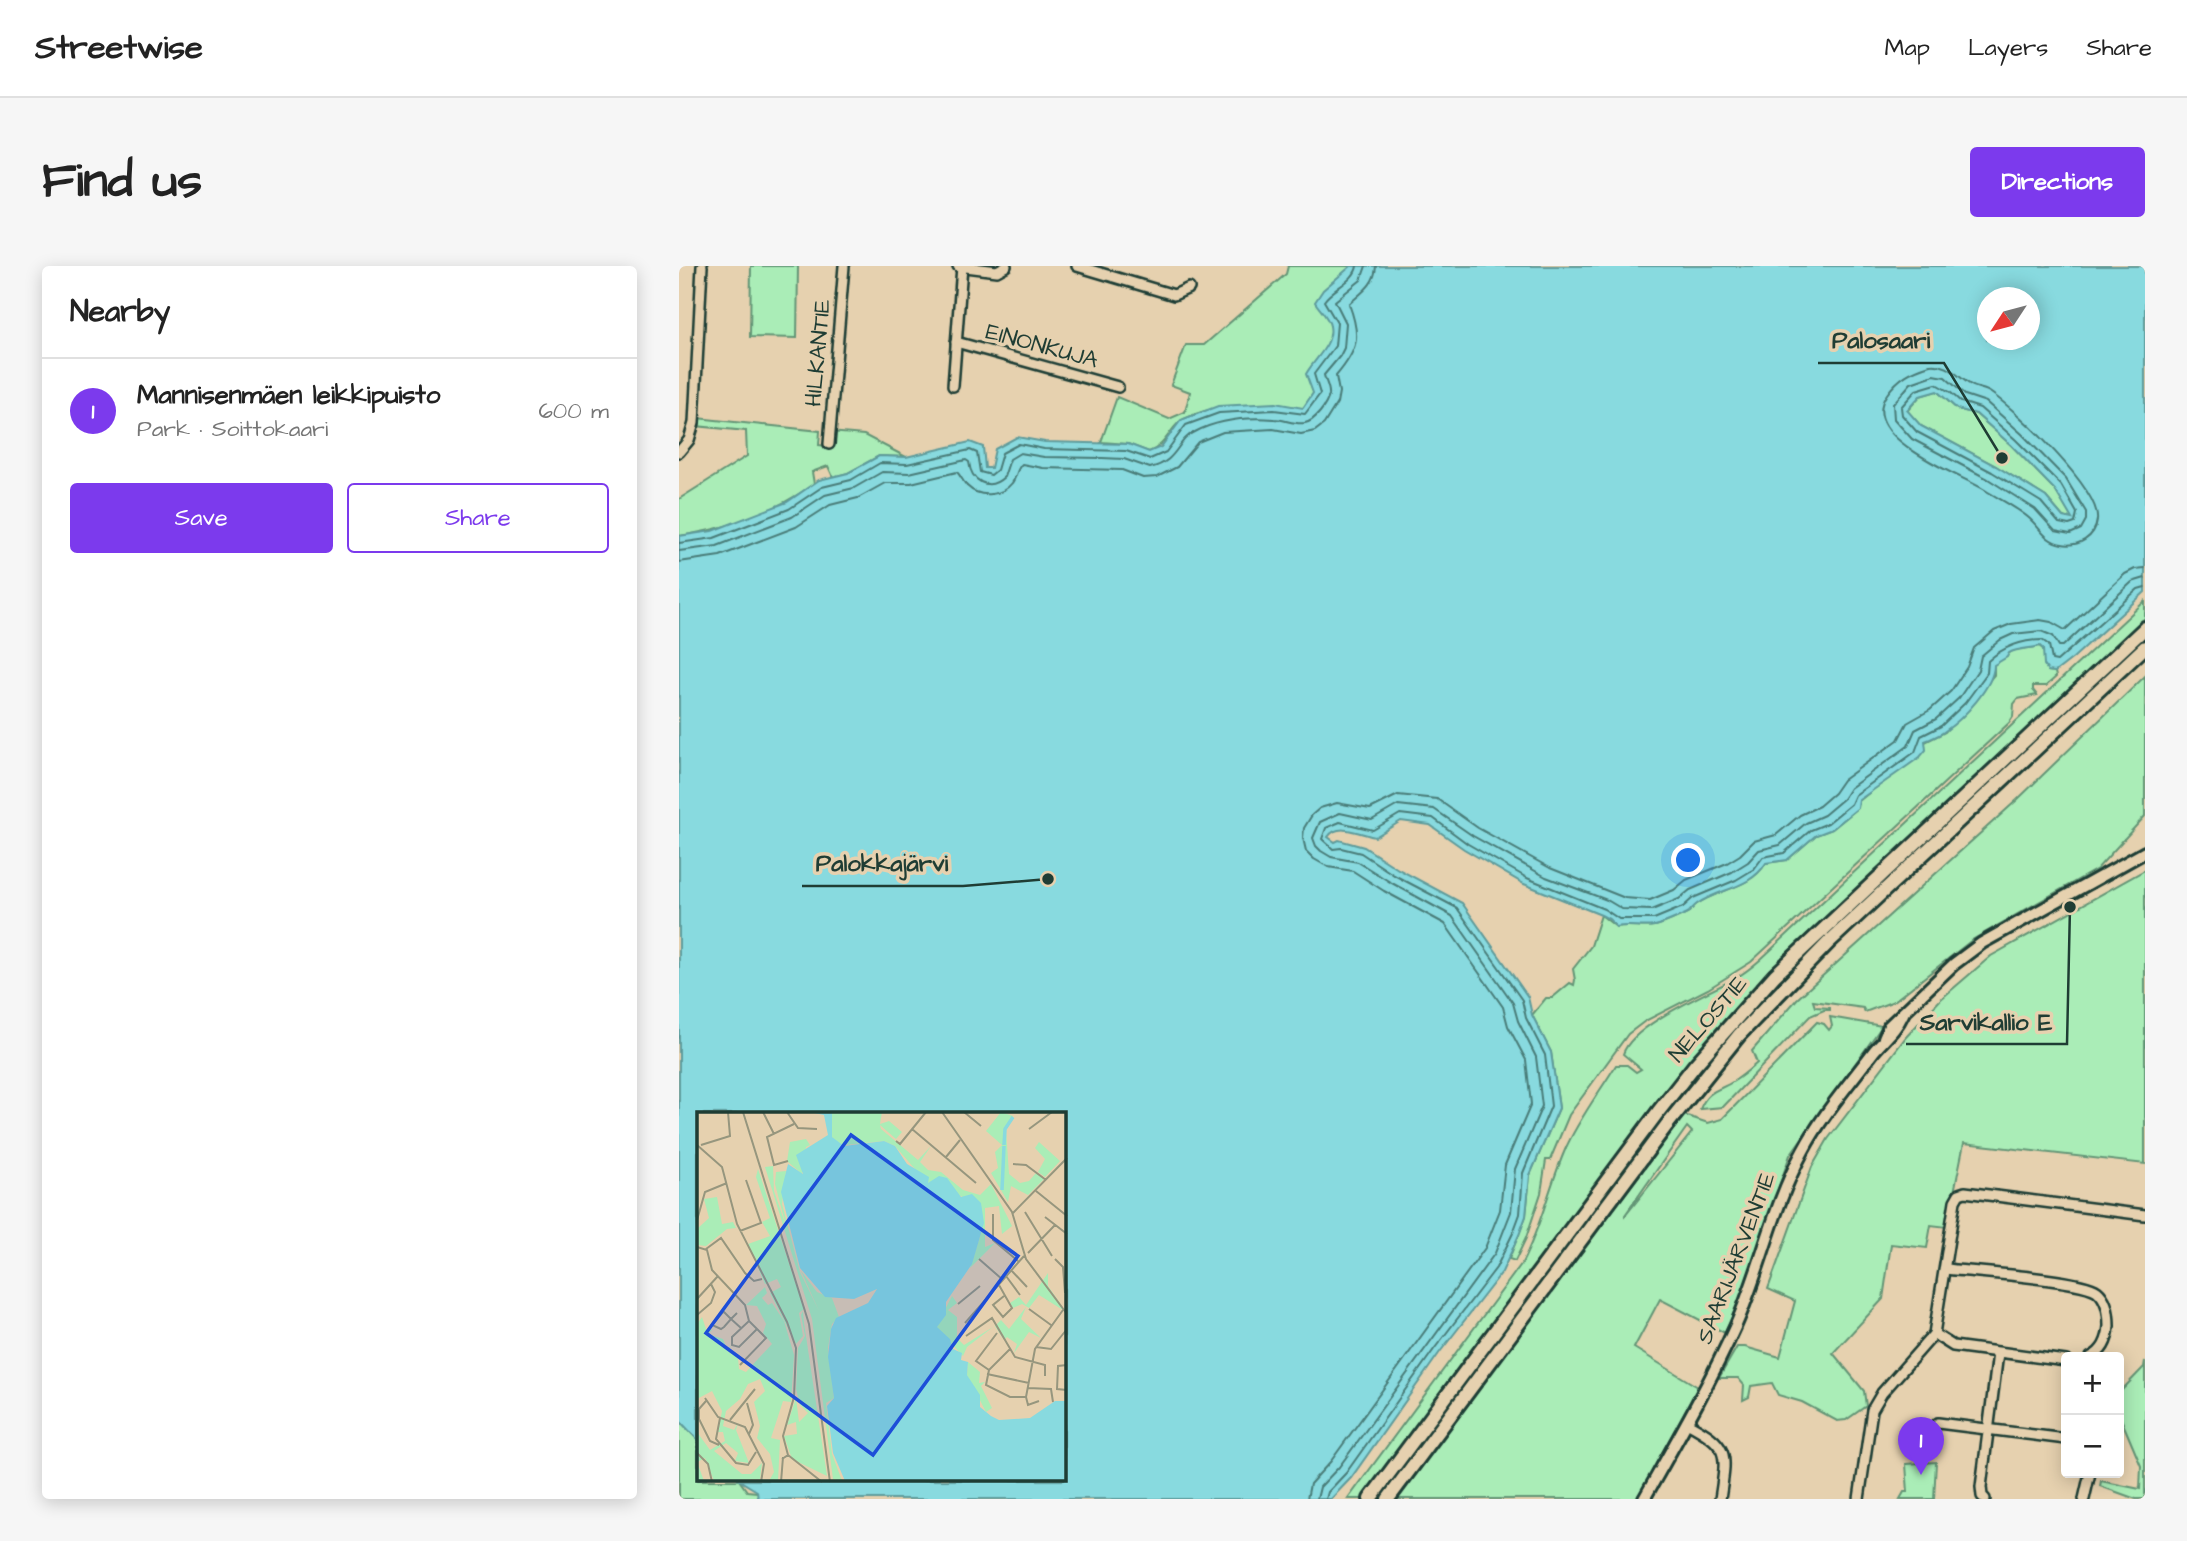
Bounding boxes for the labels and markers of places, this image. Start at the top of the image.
callout: Palosaari [1818,318,1944,363]
callout: Palokkajärvi [802,841,963,886]
callout: Sarvikallio E [1906,999,2067,1044]
pin: 1 [1898,1417,1944,1475]

